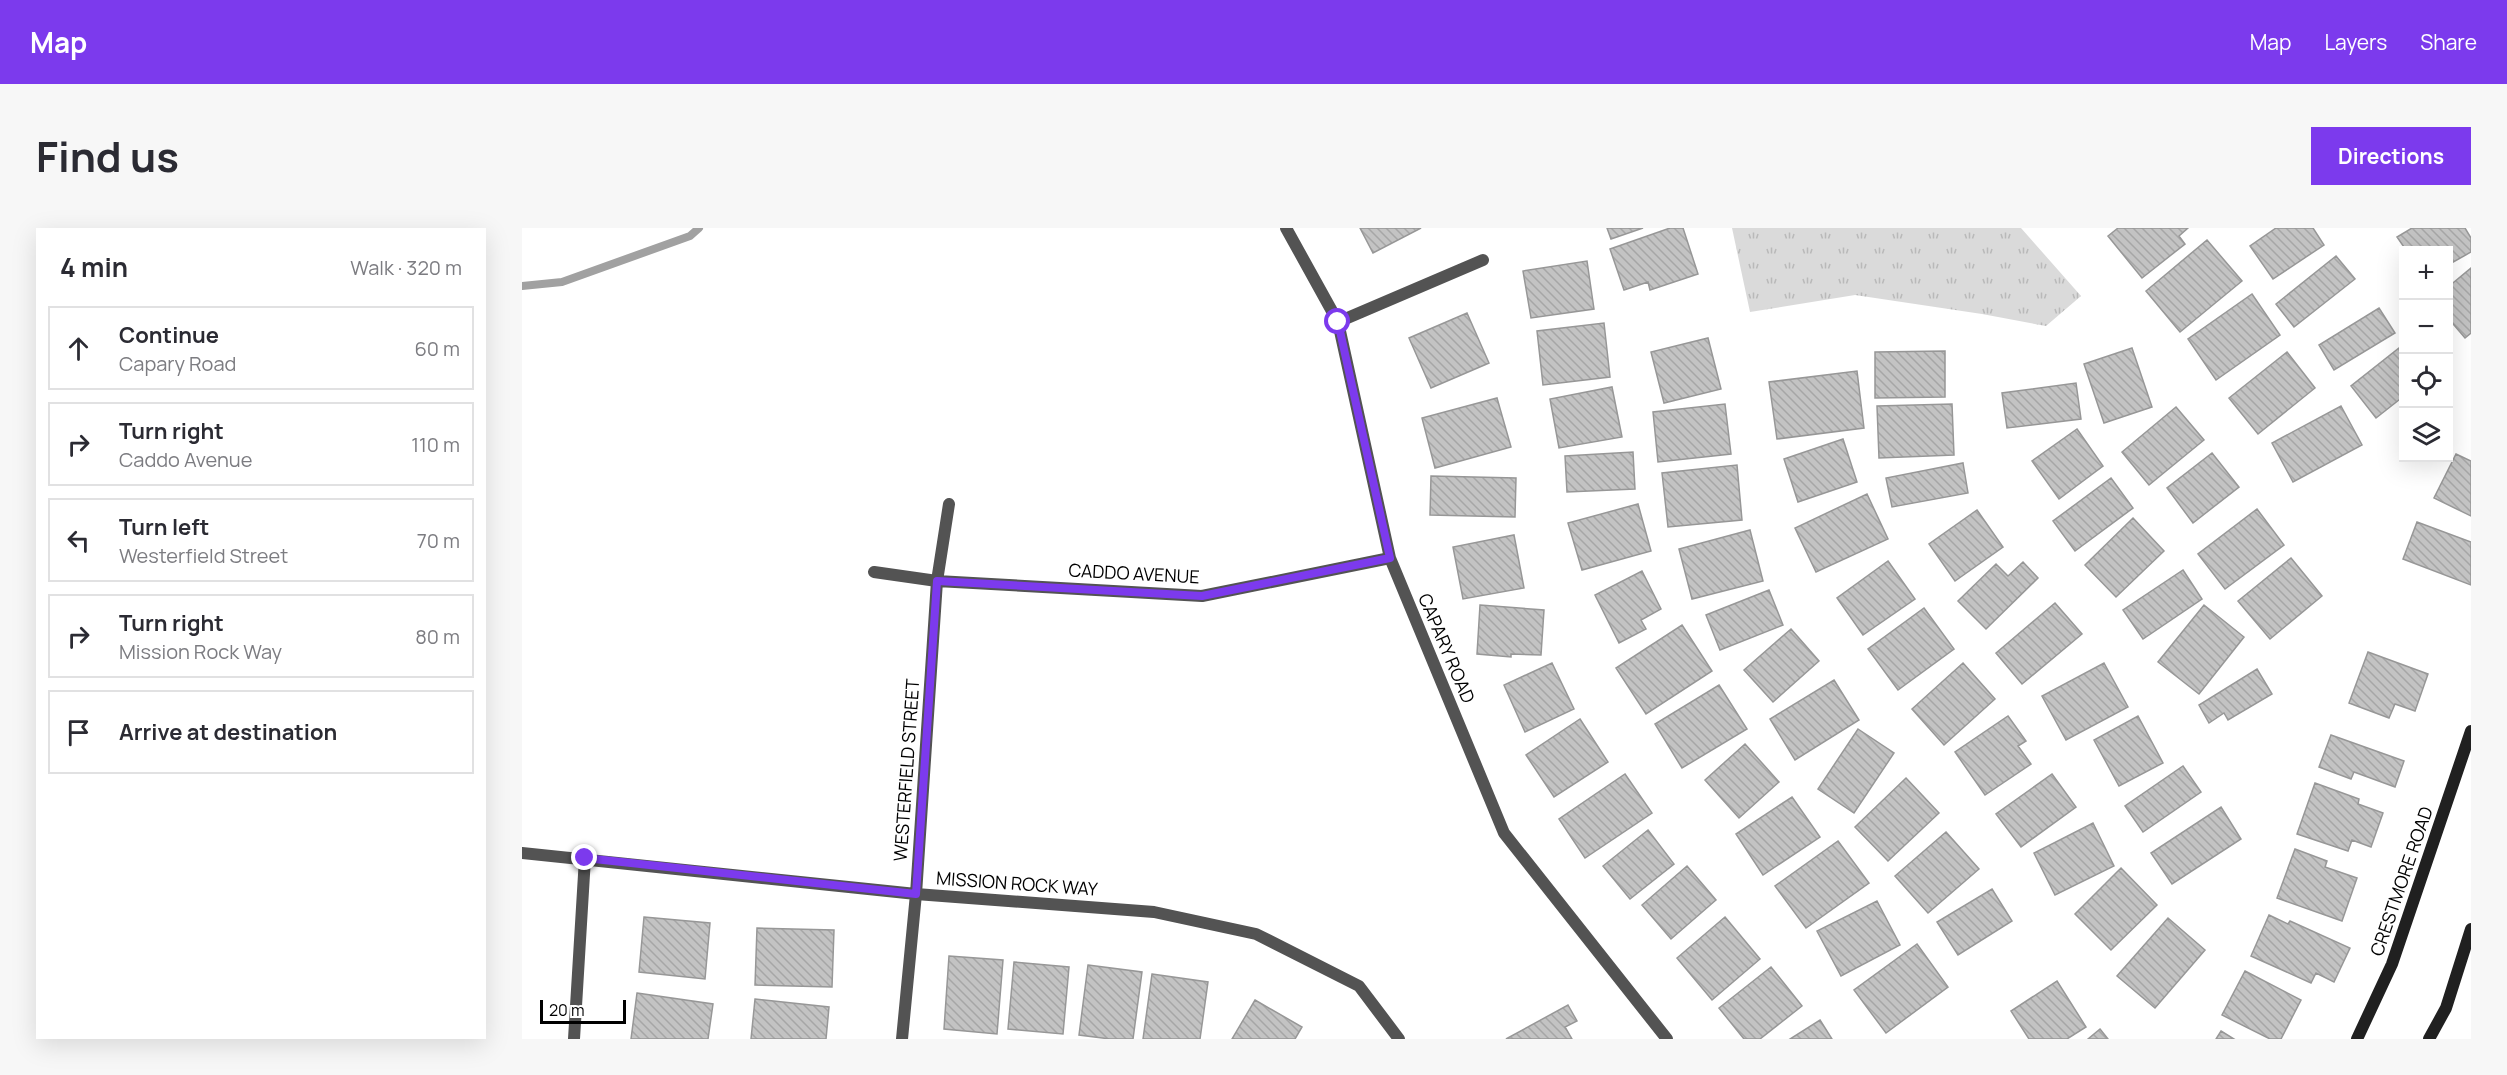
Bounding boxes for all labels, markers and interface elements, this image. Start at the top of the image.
text: Map [30,23,87,61]
text: Map [2250,28,2291,56]
text: Layers [2324,28,2387,56]
text: Share [2420,28,2477,56]
text: Find us [36,127,179,185]
button: Directions [2311,127,2471,185]
map controls [2399,246,2453,462]
button: + [2399,246,2453,300]
text: 4 min [60,249,128,285]
text: Walk · 320 m [350,254,462,281]
button: − [2399,300,2453,354]
route start [1324,308,1350,334]
text: Continue [119,320,219,350]
icon: ahead [62,332,95,365]
text: 60 m [414,335,460,362]
text: Capary Road [119,350,236,377]
button: locate [2399,354,2453,408]
button: layers [2399,408,2453,462]
text: Turn right [119,416,224,446]
icon: right [62,428,95,461]
text: 110 m [411,431,460,458]
text: Caddo Avenue [119,446,252,473]
text: Turn left [119,512,209,542]
icon: left [62,524,95,557]
text: 70 m [417,527,460,554]
text: Westerfield Street [119,542,288,569]
street label: CADDO AVENUE [1068,558,1200,588]
street label: CAPARY ROAD [1413,590,1481,706]
text: Turn right [119,608,224,638]
icon: right [62,620,95,653]
text: 80 m [415,623,460,650]
text: Mission Rock Way [119,638,282,665]
street label: WESTERFIELD STREET [888,678,924,862]
icon: arrive [62,716,95,749]
text: Arrive at destination [119,717,337,747]
street label: CRESTMORE ROAD [2364,803,2438,959]
route end [571,844,597,870]
street label: MISSION ROCK WAY [935,865,1100,901]
scale bar [540,997,626,1024]
text: 20 m [549,999,585,1021]

